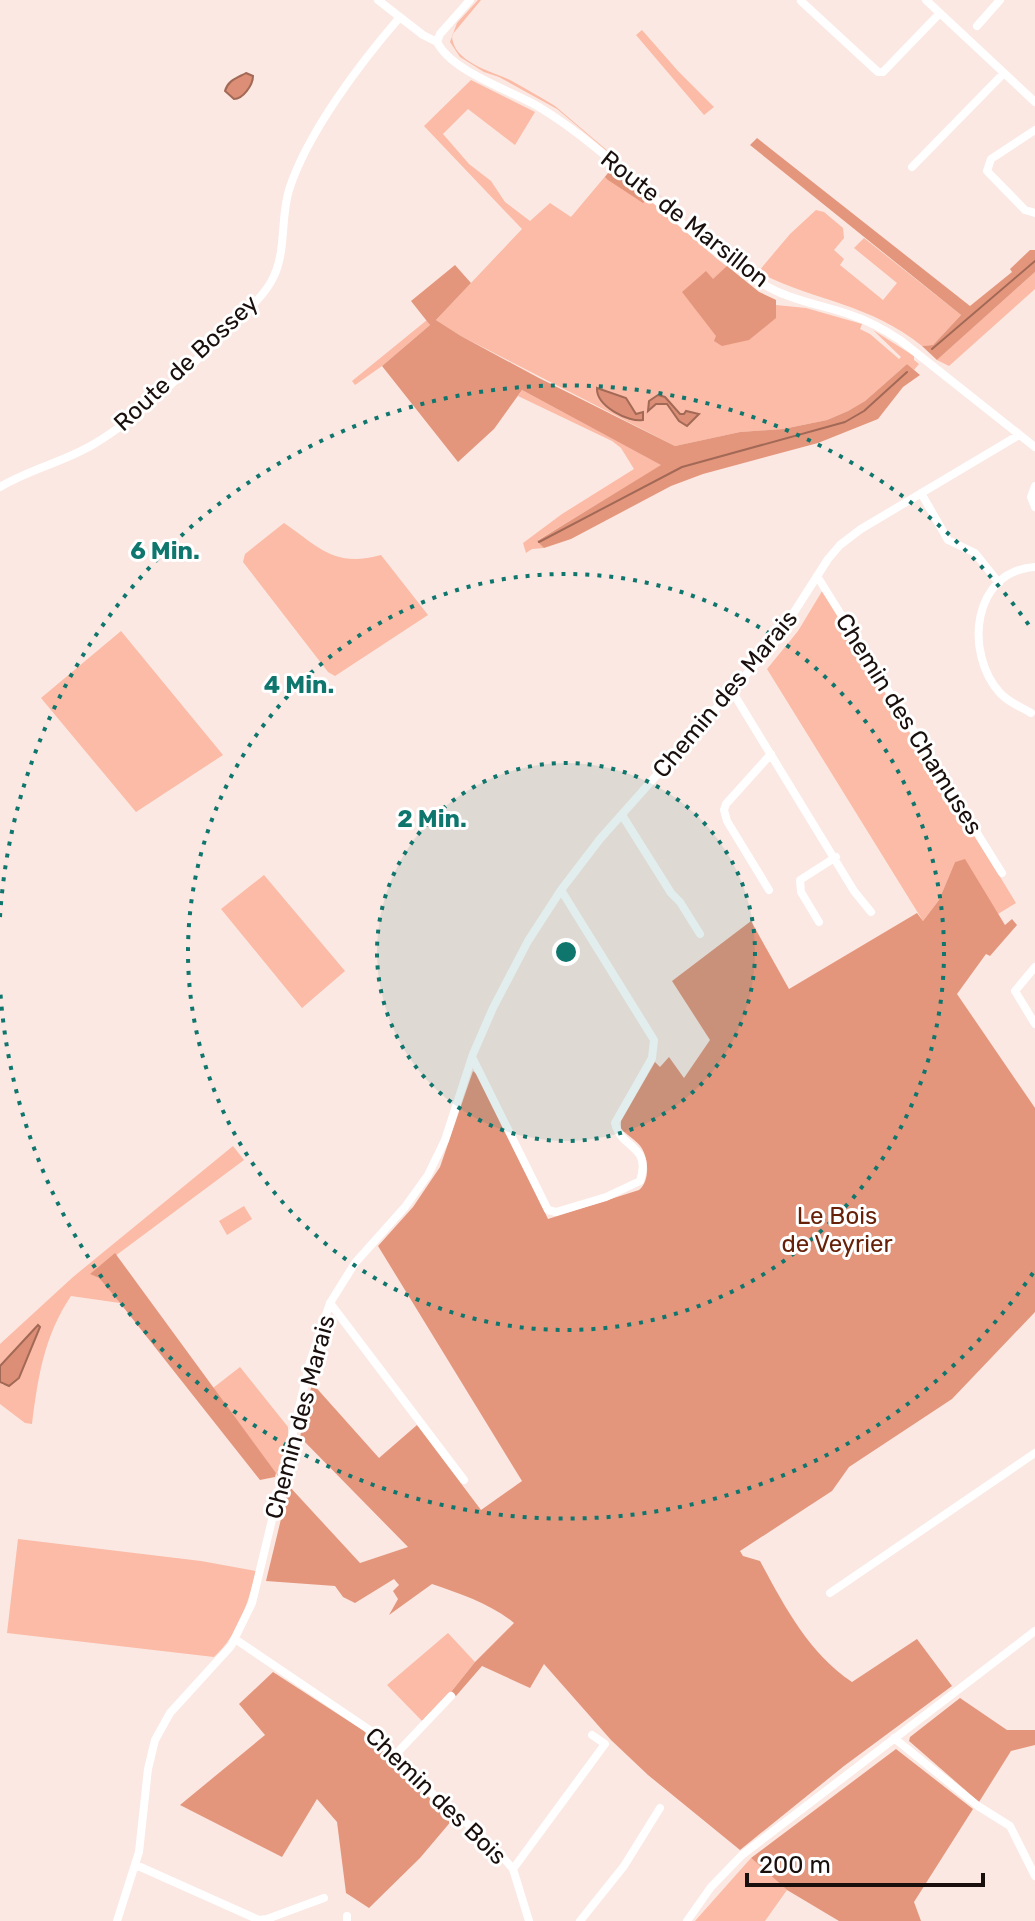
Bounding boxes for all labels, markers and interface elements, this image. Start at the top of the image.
street label: Route de Marsillon [595,145,775,293]
street label: Route de Bossey [108,289,264,437]
text: 6 Min. [130,537,200,565]
street label: Chemin des Marais [647,605,803,783]
street label: Chemin des Chamuses [830,608,988,840]
text: 4 Min. [264,671,334,699]
text: 2 Min. [397,805,467,833]
centre of rings [552,938,580,966]
park label: Le Bois de Veyrier [781,1202,893,1258]
street label: Chemin des Marais [259,1312,341,1522]
street label: Chemin des Bois [360,1722,512,1870]
scale bar [747,1837,983,1887]
text: 200 m [759,1851,831,1879]

